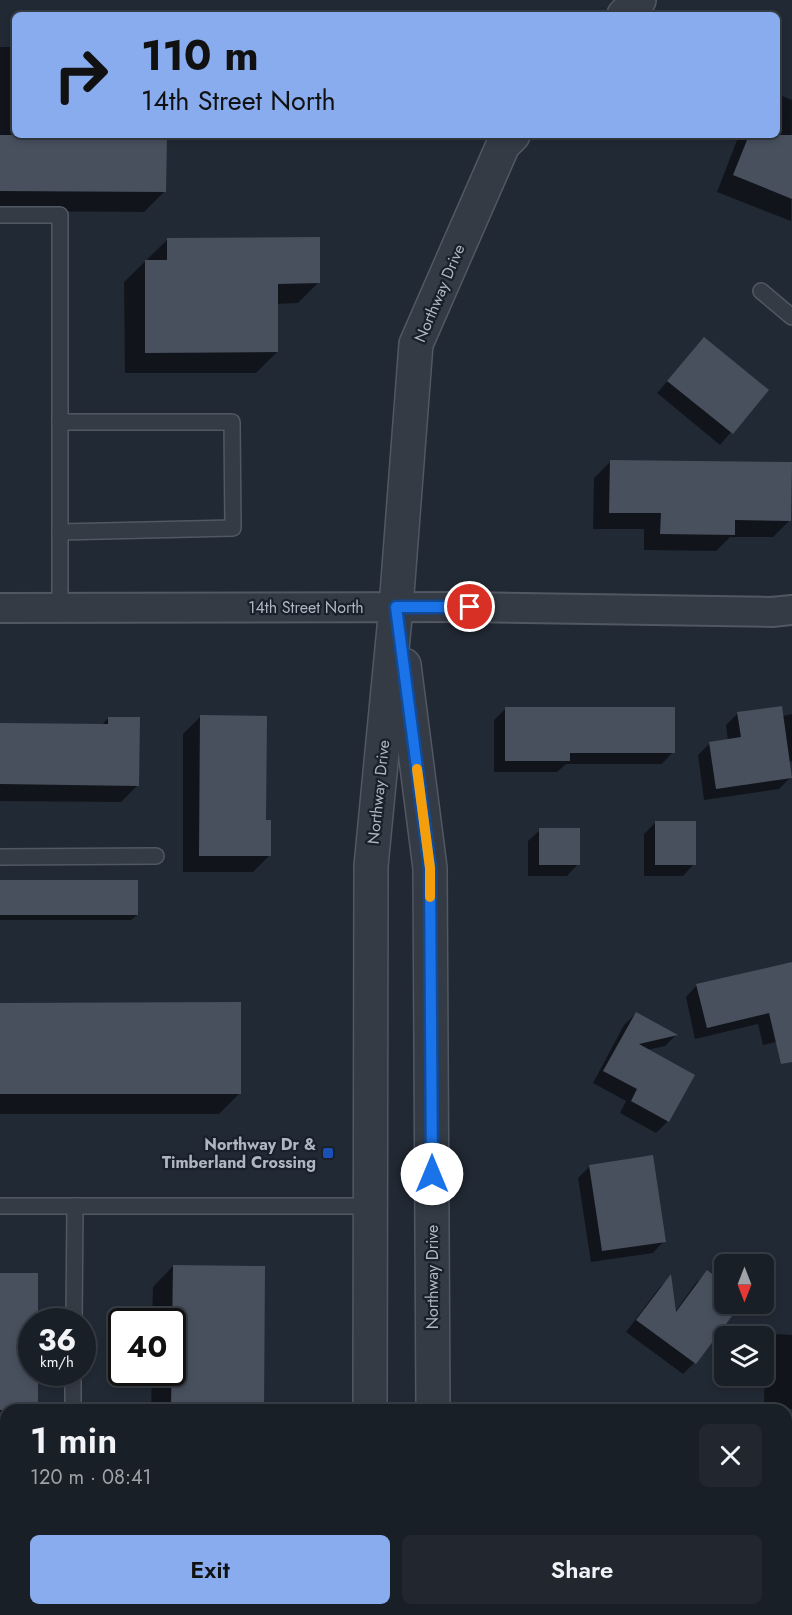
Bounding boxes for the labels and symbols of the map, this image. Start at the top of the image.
street label: Northway Drive [408,241,471,346]
pin [444,581,495,632]
street label: 14th Street North [248,596,364,619]
street label: Northway Drive [362,739,395,845]
place label: Northway Dr & Timberland Crossing [162,1133,316,1174]
position arrow [400,1142,464,1206]
marker: Northway Dr & Timberland Crossing [321,1146,335,1160]
street label: Northway Drive [421,1225,444,1329]
north arrow [714,1254,774,1314]
speed limit sign: 40 [108,1308,186,1386]

